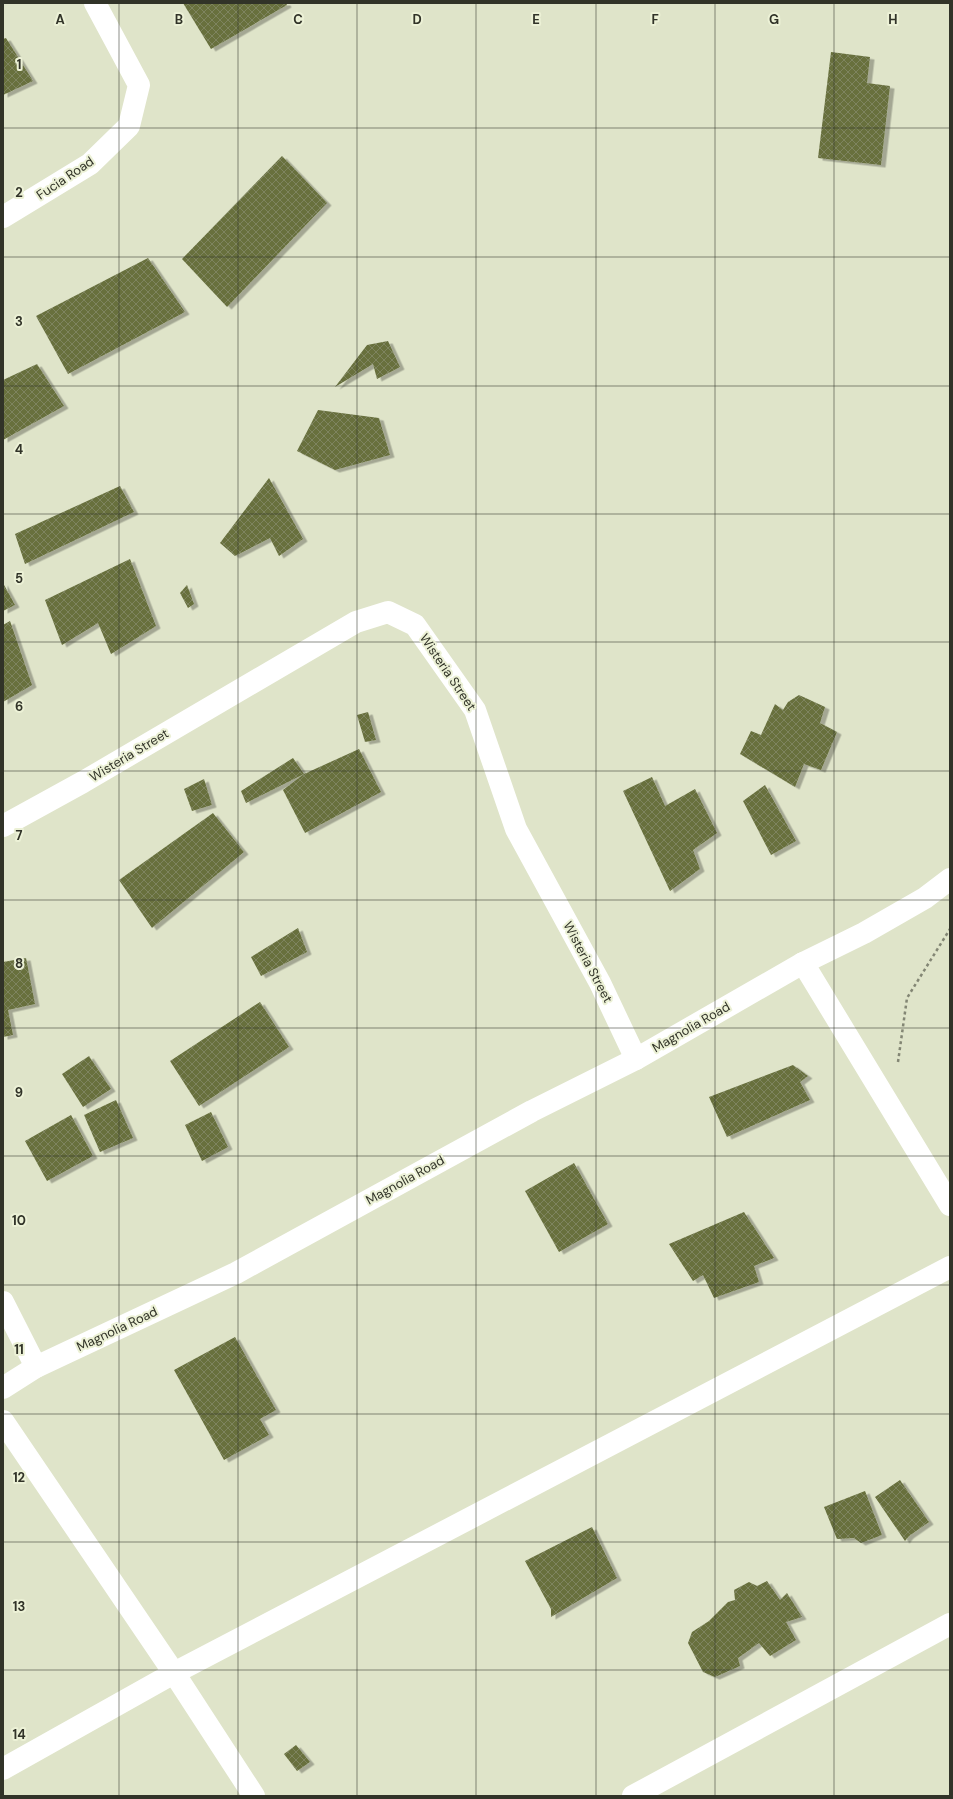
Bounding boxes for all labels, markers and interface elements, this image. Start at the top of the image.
text: A [55,11,65,28]
text: B [175,11,183,28]
text: C [293,11,303,28]
text: D [412,11,422,28]
text: E [532,11,540,28]
text: F [651,11,659,28]
text: G [769,11,779,28]
text: H [888,11,898,28]
text: 1 [17,56,21,73]
street label: Fucia Road [33,153,97,203]
text: 2 [15,184,23,201]
text: 3 [15,313,23,330]
text: 4 [15,441,23,458]
text: 5 [15,570,23,587]
street label: Wisteria Street [416,630,480,714]
text: 6 [15,698,23,715]
street label: Wisteria Street [86,725,172,785]
text: 7 [16,827,23,844]
street label: Wisteria Street [559,918,617,1006]
text: 8 [15,955,23,972]
street label: Magnolia Road [649,998,733,1056]
text: 9 [15,1084,23,1101]
street label: Magnolia Road [363,1151,447,1209]
text: 10 [12,1212,26,1229]
street label: Magnolia Road [74,1303,160,1355]
text: 11 [14,1341,24,1358]
text: 12 [13,1469,25,1486]
text: 13 [13,1598,25,1615]
text: 14 [12,1726,26,1743]

